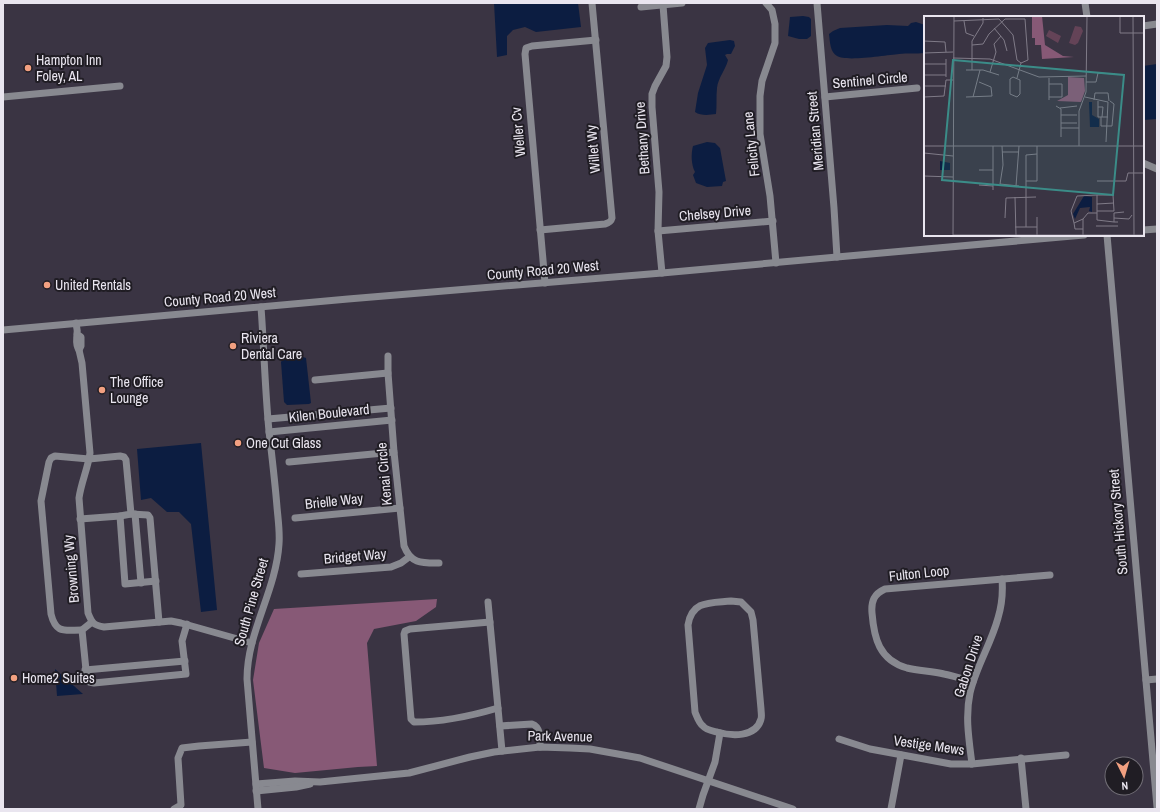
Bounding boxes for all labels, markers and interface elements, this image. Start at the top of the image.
inset map [924,16,1144,236]
place label: Hampton Inn Foley, AL [36,51,102,85]
marker: Hampton Inn Foley, AL [23,63,33,73]
street label: Sentinel Circle [832,68,908,92]
street label: Meridian Street [803,91,827,171]
street label: Bethany Drive [630,101,654,175]
street label: Weller Cv [507,106,529,157]
street label: Felicity Lane [739,111,763,177]
street label: Willet Wy [582,124,604,174]
street label: Chelsey Drive [678,201,752,225]
street label: County Road 20 West [486,256,600,284]
place label: United Rentals [55,276,131,294]
marker: United Rentals [42,280,52,290]
street label: County Road 20 West [163,283,277,311]
place label: Riviera Dental Care [241,329,302,363]
marker: Riviera Dental Care [228,341,238,351]
place label: The Office Lounge [110,373,163,407]
marker: The Office Lounge [97,385,107,395]
street label: Kilen Boulevard [288,400,370,426]
place label: One Cut Glass [246,434,322,452]
marker: One Cut Glass [233,438,243,448]
street label: Kenai Circle [372,442,396,506]
street label: South Hickory Street [1104,468,1132,576]
street label: Brielle Way [304,489,364,513]
street label: Browning Wy [59,534,83,604]
street label: Bridget Way [323,544,387,568]
street label: South Pine Street [230,556,272,648]
street label: Fulton Loop [888,561,950,585]
street label: Gabon Drive [949,632,987,700]
place label: Home2 Suites [22,669,95,687]
marker: Home2 Suites [9,673,19,683]
street label: Park Avenue [527,726,593,746]
street label: Vestige Mews [892,731,966,759]
north arrow [1104,756,1144,796]
text: N [1121,779,1129,793]

